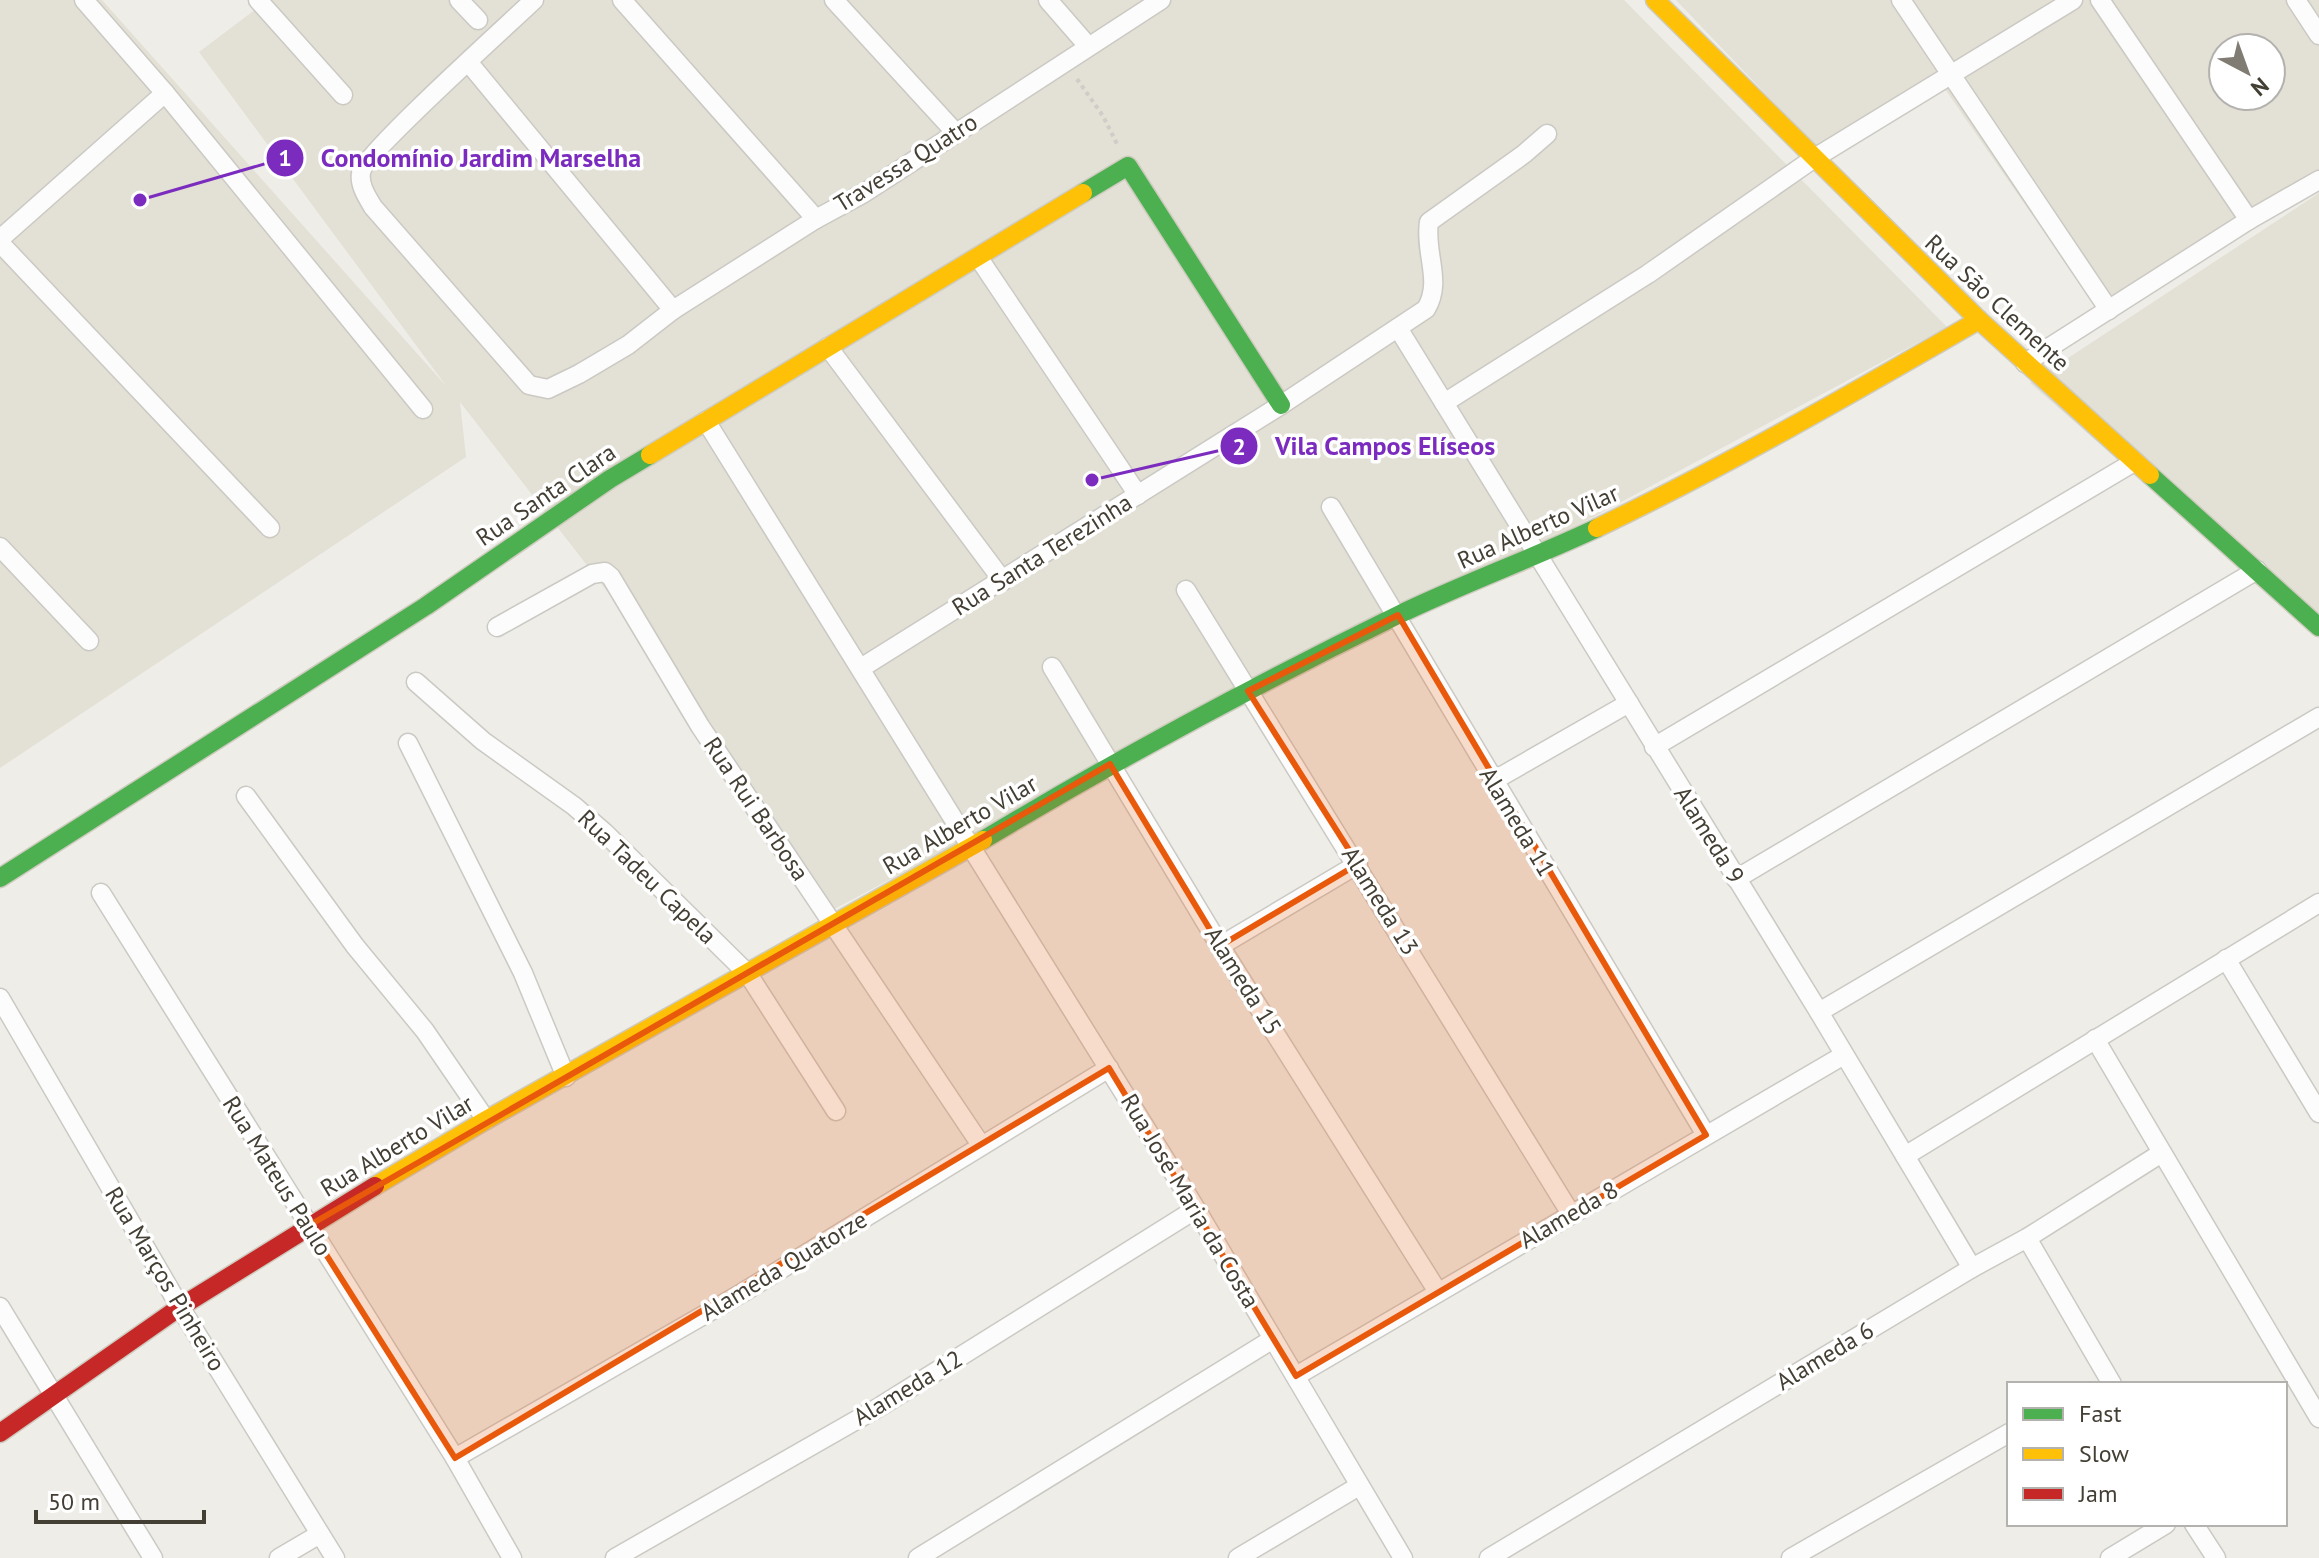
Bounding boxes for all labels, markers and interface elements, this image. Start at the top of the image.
north arrow [2207,32,2287,112]
text: N [2245,72,2275,102]
street label: Travessa Quatro [828,106,983,219]
callout: Condomínio Jardim Marselha [265,133,657,183]
text: Condomínio Jardim Marselha [321,141,641,174]
text: 1 [278,142,292,173]
street label: Rua São Clemente [1918,228,2076,378]
callout: Vila Campos Elíseos [1219,421,1511,471]
text: Vila Campos Elíseos [1274,429,1495,462]
text: 2 [1232,431,1246,462]
street label: Rua Santa Clara [470,436,622,553]
street label: Rua Alberto Vilar [1452,477,1623,576]
street label: Rua Santa Terezinha [946,487,1138,622]
street label: Rua Rui Barbosa [697,731,816,887]
street label: Alameda 11 [1473,761,1562,882]
street label: Rua Alberto Vilar [877,768,1042,881]
street label: Alameda 9 [1667,780,1751,889]
street label: Rua Tadeu Capela [571,803,723,951]
street label: Alameda 13 [1335,841,1426,961]
street label: Alameda 15 [1198,921,1289,1041]
street label: Rua Alberto Vilar [315,1088,479,1203]
street label: Rua José Maria da Costa [1114,1088,1267,1314]
street label: Rua Mateus Paulo [216,1090,339,1262]
street label: Alameda 8 [1514,1174,1624,1255]
street label: Rua Marços Pinheiro [98,1181,233,1377]
street label: Alameda Quatorze [695,1204,873,1327]
street label: Alameda 6 [1770,1314,1879,1397]
street label: Alameda 12 [847,1343,968,1432]
legend [2007,1382,2287,1526]
text: Fast [2079,1398,2122,1429]
text: Slow [2079,1438,2129,1469]
scale bar [36,1474,204,1524]
text: Jam [2078,1478,2117,1509]
text: 50 m [48,1486,100,1517]

